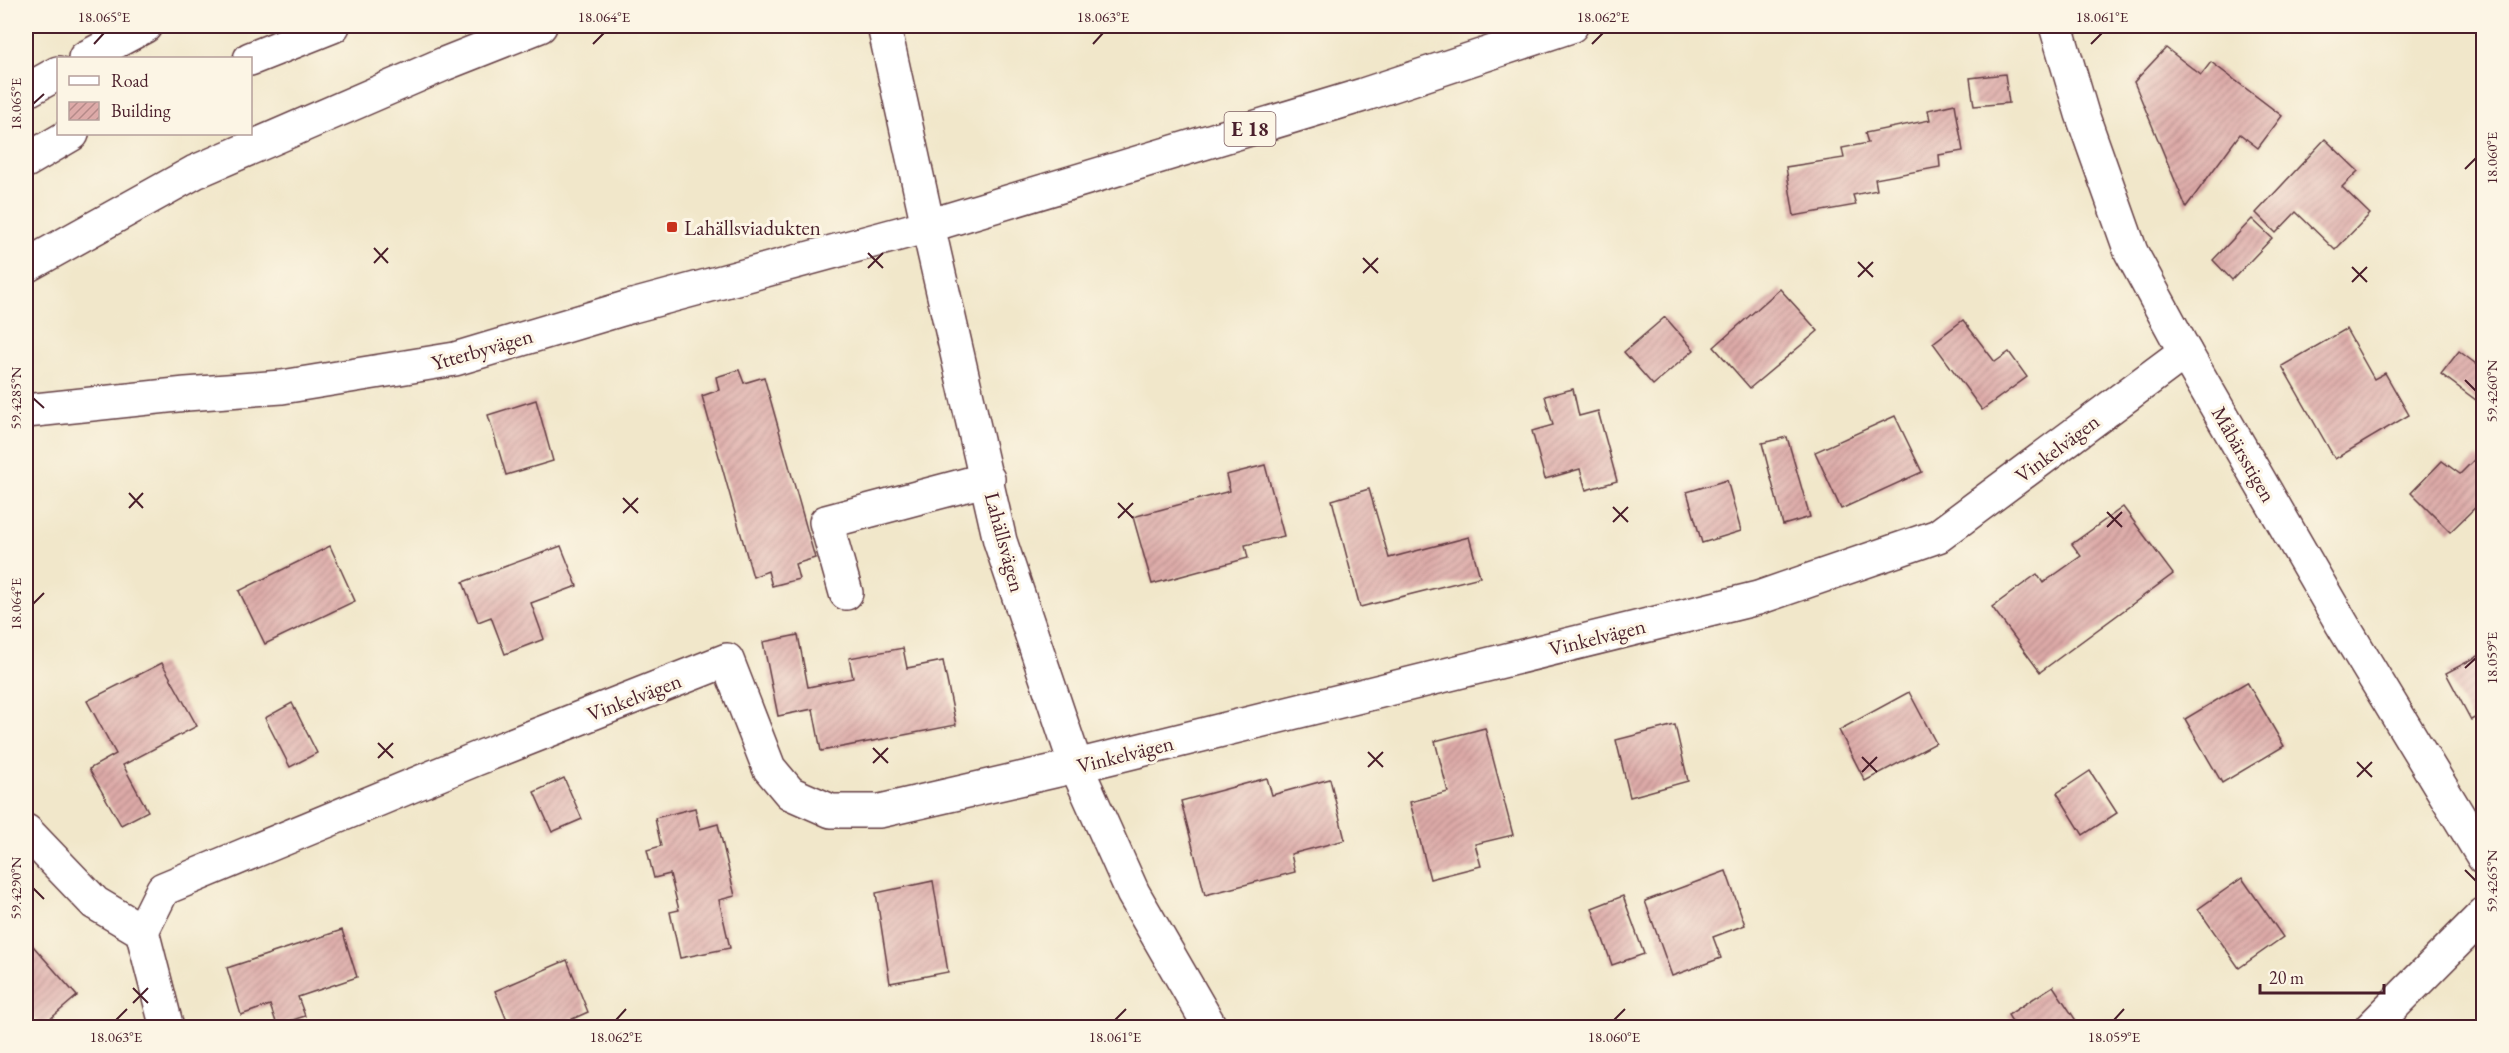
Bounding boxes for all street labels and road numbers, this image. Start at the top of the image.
road number: E 18 [1224,112,1276,146]
street label: Ytterbyvägen [428,322,536,376]
street label: Måbärsstigen [2206,401,2282,507]
street label: Vinkelvägen [2009,408,2105,488]
street label: Lahällsvägen [979,489,1031,595]
street label: Vinkelvägen [1546,612,1648,662]
street label: Vinkelvägen [583,667,685,727]
street label: Vinkelvägen [1074,729,1176,779]

